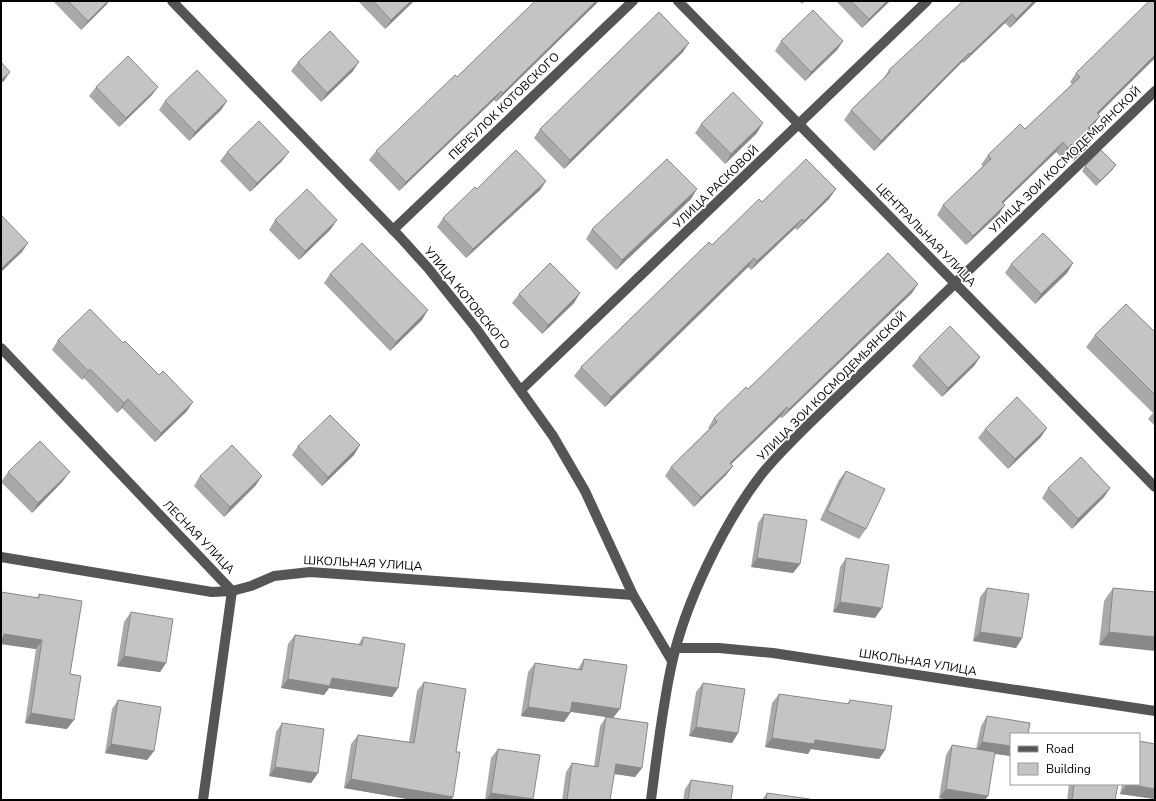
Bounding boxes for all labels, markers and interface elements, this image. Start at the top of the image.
street label: ПЕРЕУЛОК КОТОВСКОГО [445,49,563,163]
street label: УЛИЦА ЗОИ КОСМОДЕМЬЯНСКОЙ [985,83,1144,238]
street label: УЛИЦА РАСКОВОЙ [669,142,762,233]
street label: ЦЕНТРАЛЬНАЯ УЛИЦА [872,180,980,290]
street label: УЛИЦА КОТОВСКОГО [420,243,513,353]
street label: УЛИЦА ЗОИ КОСМОДЕМЬЯНСКОЙ [753,308,910,465]
street label: ЛЕСНАЯ УЛИЦА [160,497,238,577]
street label: ШКОЛЬНАЯ УЛИЦА [303,552,423,574]
street label: ШКОЛЬНАЯ УЛИЦА [858,645,978,679]
legend [1010,733,1140,785]
text: Road [1046,741,1074,757]
text: Building [1046,761,1091,777]

